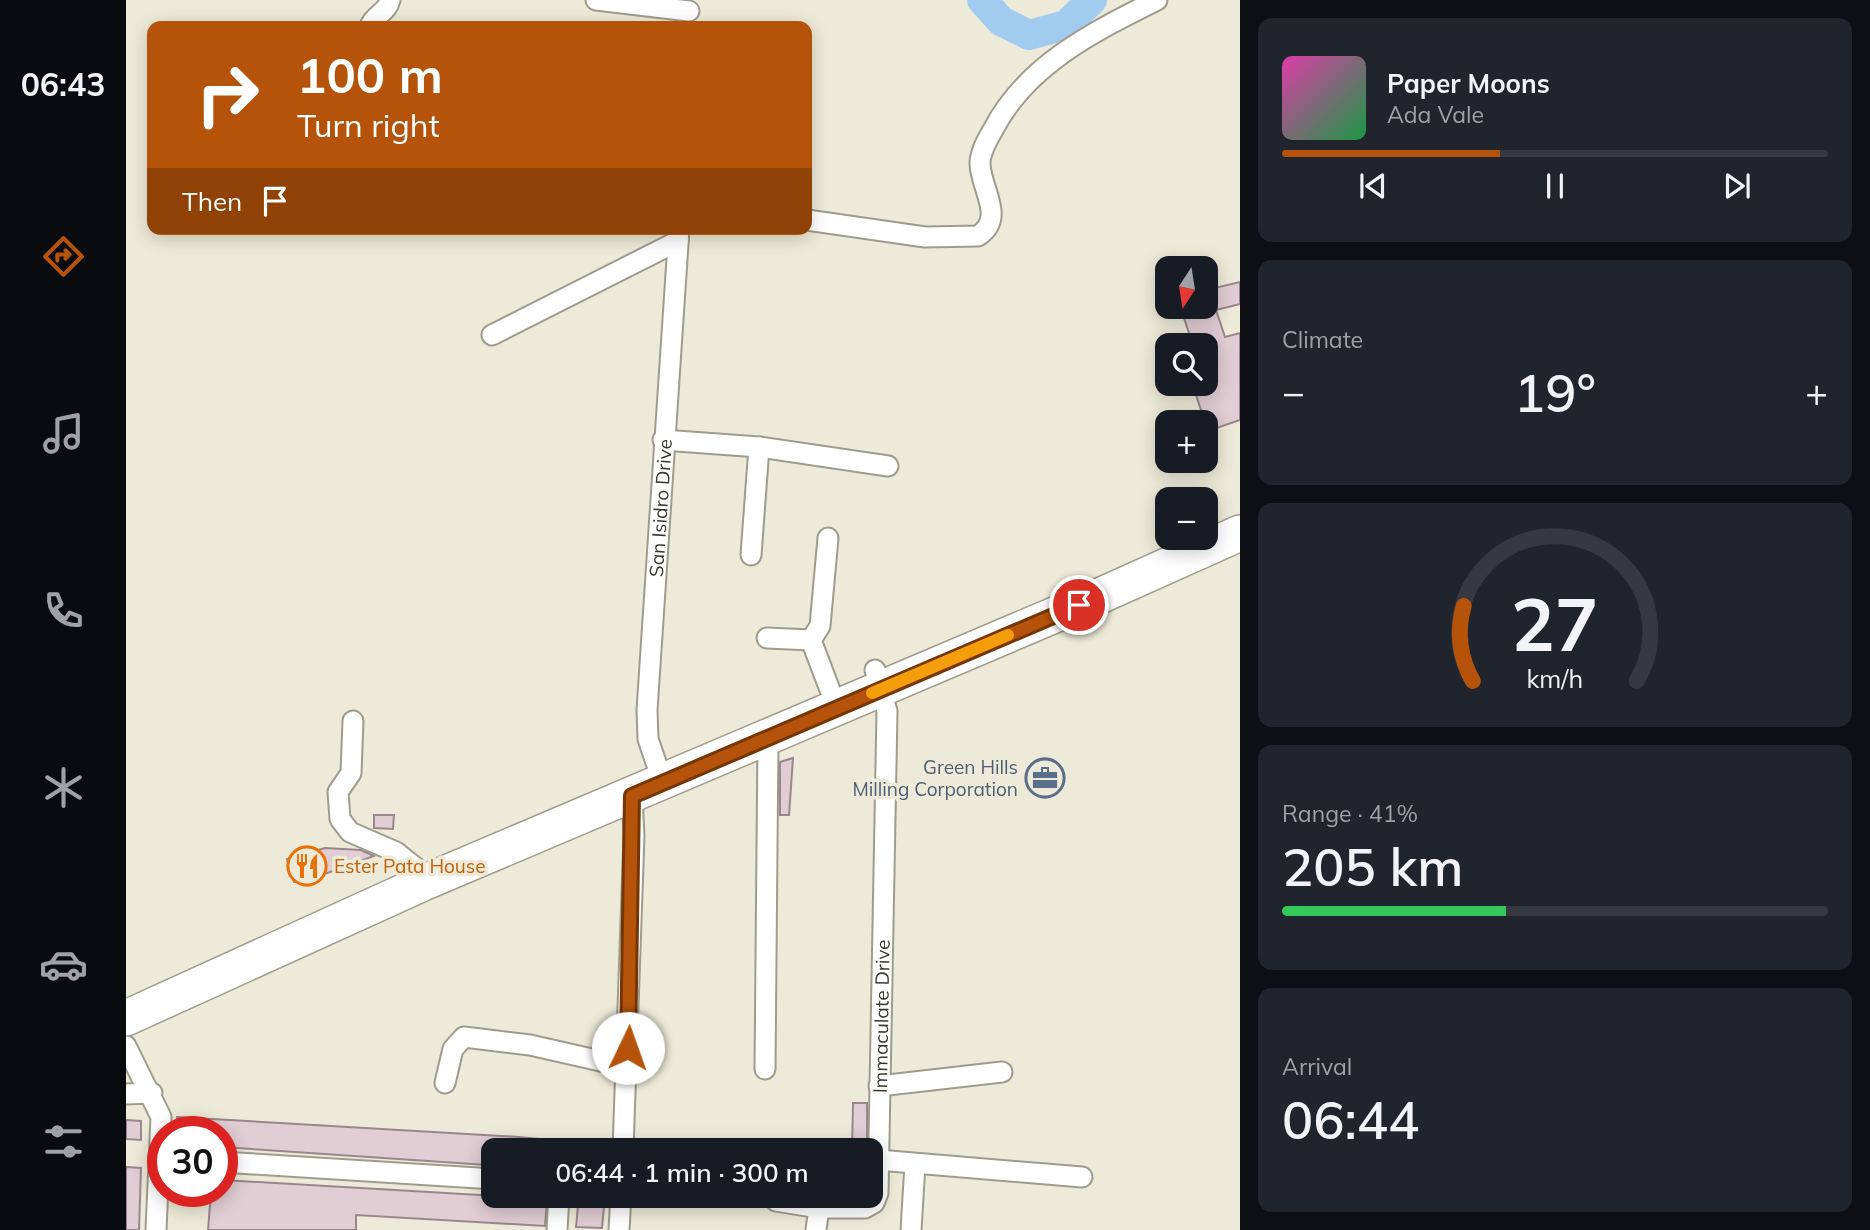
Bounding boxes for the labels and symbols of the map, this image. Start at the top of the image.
north arrow [1155,256,1218,318]
street label: San Isidro Drive [644,438,677,578]
pin [1049,575,1109,635]
place label: Green Hills Milling Corporation [852,755,1018,801]
office icon: Green Hills Milling Corporation [1024,757,1066,799]
restaurant icon: Ester Pata House [286,845,328,887]
place label: Ester Pata House [334,854,486,878]
street label: Immaculate Drive [868,939,895,1093]
position arrow [591,1011,665,1085]
speed limit sign: 30 [147,1116,238,1207]

